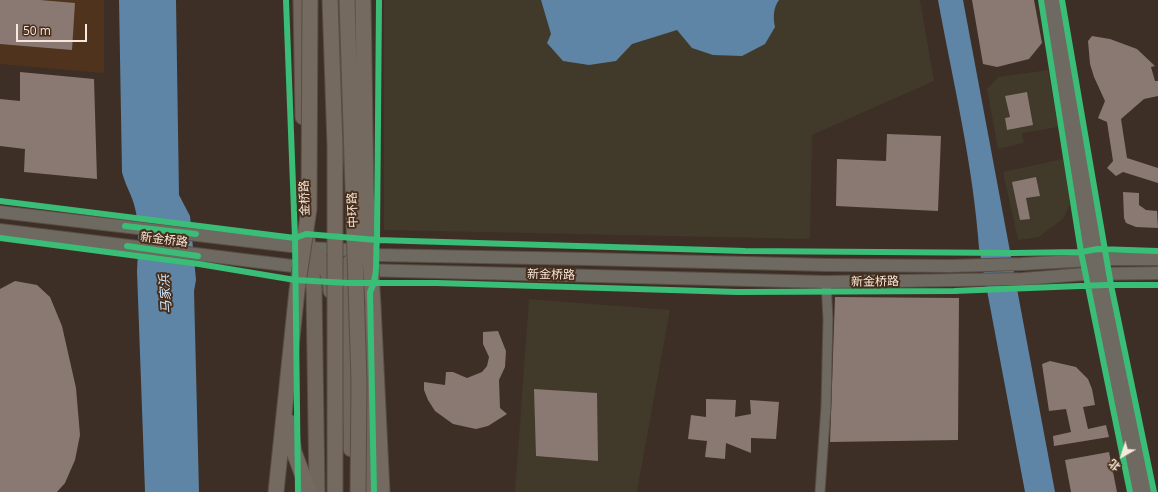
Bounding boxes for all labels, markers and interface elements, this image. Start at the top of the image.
scale bar [18,16,89,42]
text: 50 m [23,22,51,39]
street label: 金桥路 [297,180,313,216]
street label: 中环路 [345,192,361,228]
street label: 新金桥路 [139,230,189,250]
street label: 新金桥路 [527,267,575,283]
water label: 马家浜 [157,274,175,314]
street label: 新金桥路 [851,274,899,290]
north arrow [1102,436,1142,476]
text: 北 [1105,456,1123,475]

